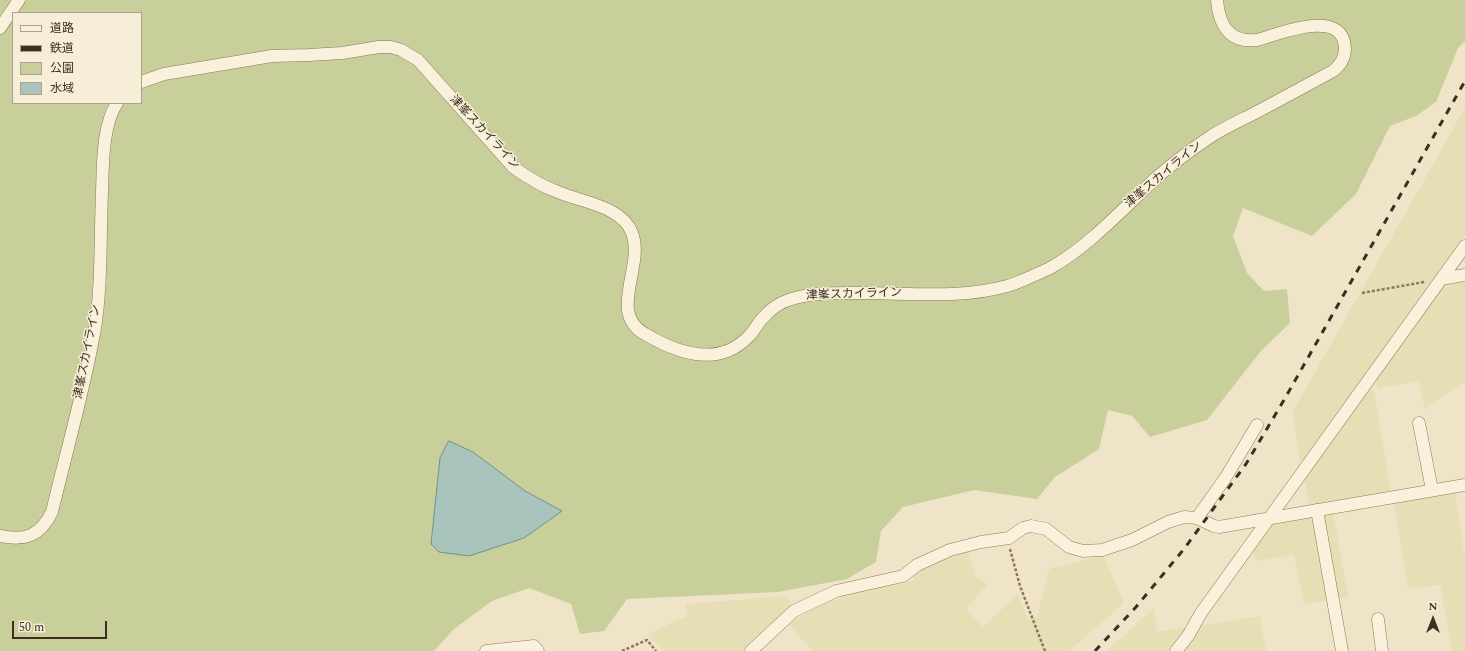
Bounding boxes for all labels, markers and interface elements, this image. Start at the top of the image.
legend [12,12,142,104]
text: 道路 [50,19,74,38]
text: 鉄道 [50,39,74,58]
text: 公園 [50,59,74,78]
text: 水域 [50,79,74,98]
street label: 津峯スカイライン [446,93,522,173]
street label: 津峯スカイライン [1123,139,1205,211]
street label: 津峯スカイライン [806,286,902,304]
street label: 津峯スカイライン [72,304,104,400]
text: N [1429,598,1437,615]
north arrow [1413,599,1453,639]
scale bar [14,613,109,639]
text: 50 m [19,618,44,637]

